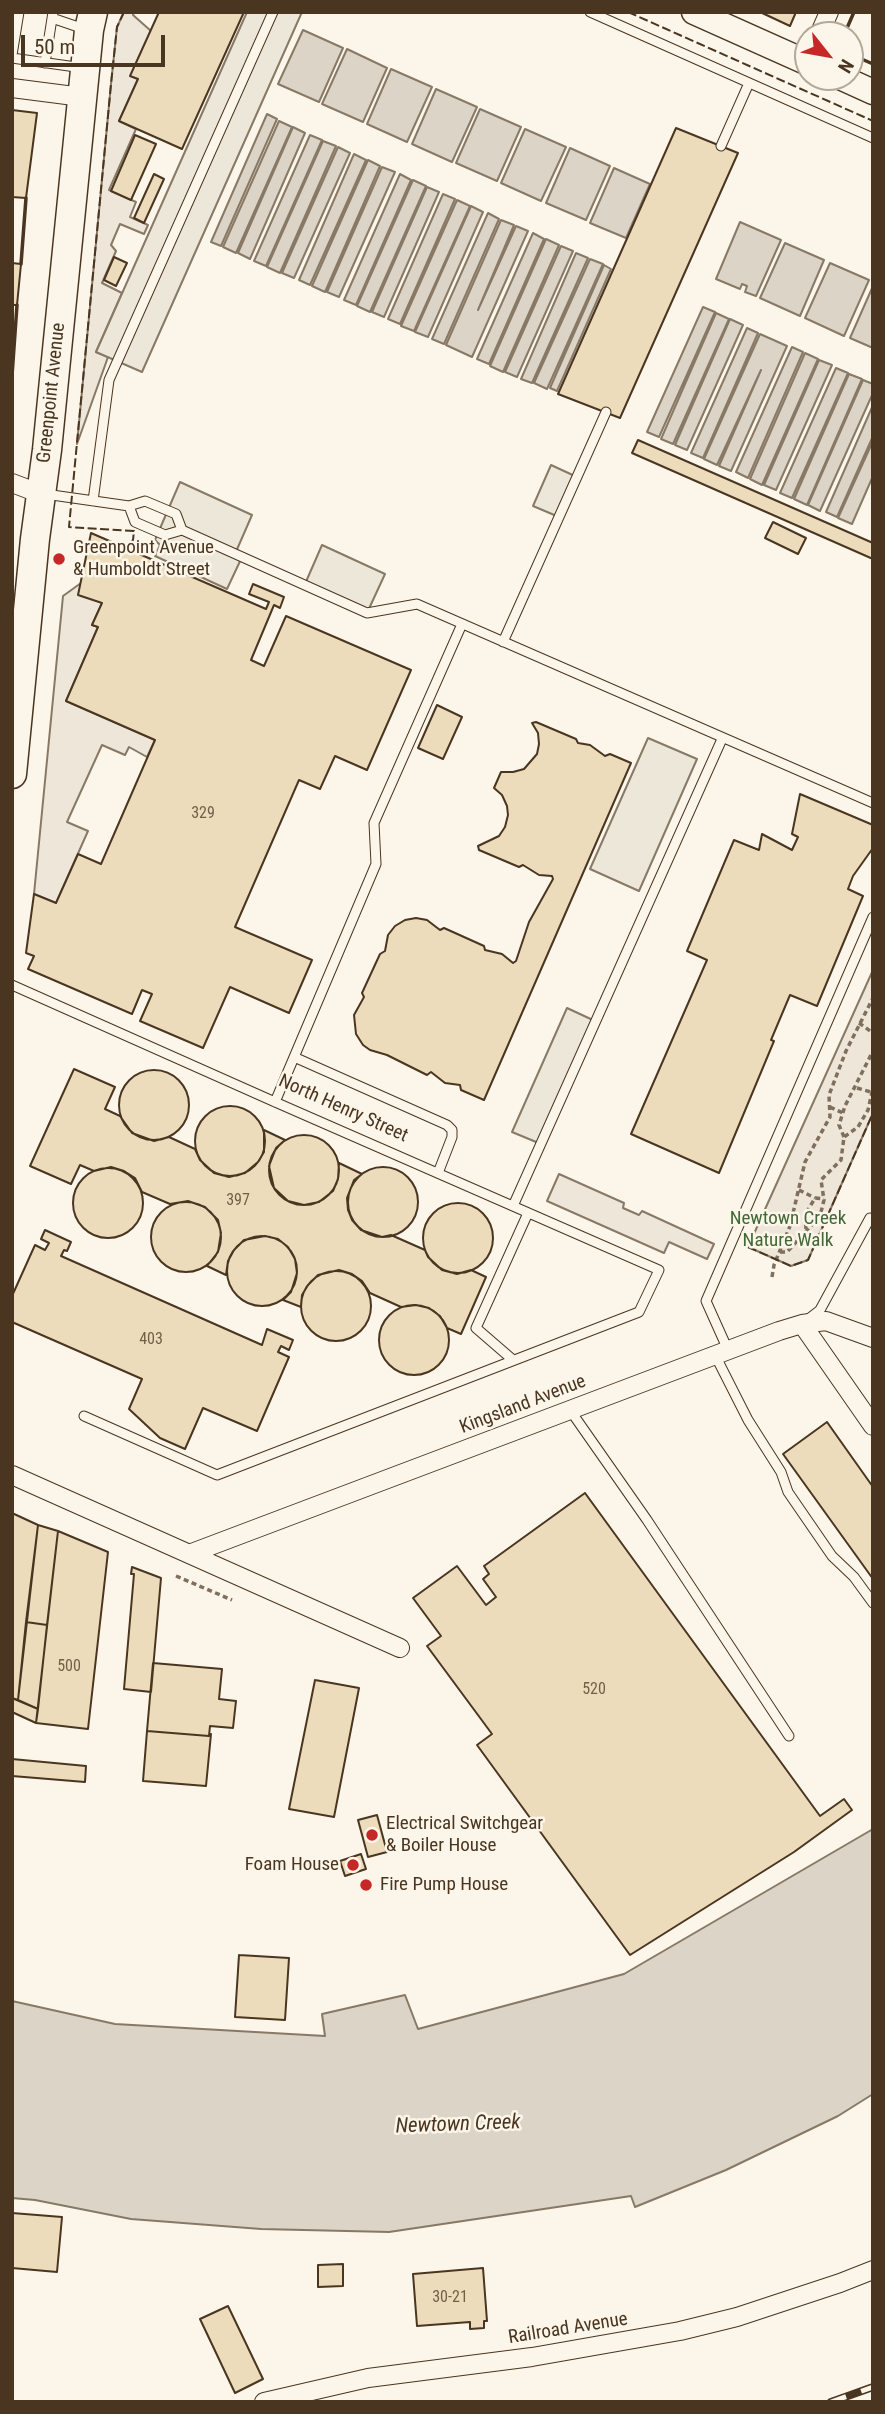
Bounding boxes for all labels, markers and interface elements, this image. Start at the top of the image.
scale bar [24,21,168,65]
north arrow [794,21,864,91]
text: 50 m [34,35,75,59]
text: N [833,55,859,77]
street label: Greenpoint Avenue [33,322,71,464]
place label: Greenpoint Avenue & Humboldt Street [73,537,214,581]
marker: Greenpoint Avenue & Humboldt Street [51,551,67,567]
house number: 329 [191,804,215,824]
street label: North Henry Street [275,1070,411,1148]
house number: 397 [226,1191,250,1211]
park label: Newtown Creek Nature Walk [730,1208,846,1252]
house number: 403 [139,1330,163,1350]
street label: Kingsland Avenue [457,1371,589,1439]
house number: 500 [57,1657,81,1677]
house number: 520 [582,1680,606,1700]
place label: Electrical Switchgear & Boiler House [386,1813,543,1857]
marker: Electrical Switchgear & Boiler House [364,1827,380,1843]
place label: Foam House [245,1854,339,1876]
marker: Foam House [345,1857,361,1873]
place label: Fire Pump House [380,1874,508,1896]
marker: Fire Pump House [358,1877,374,1893]
water label: Newtown Creek [395,2110,521,2140]
house number: 30-21 [432,2288,468,2308]
street label: Railroad Avenue [507,2308,629,2350]

